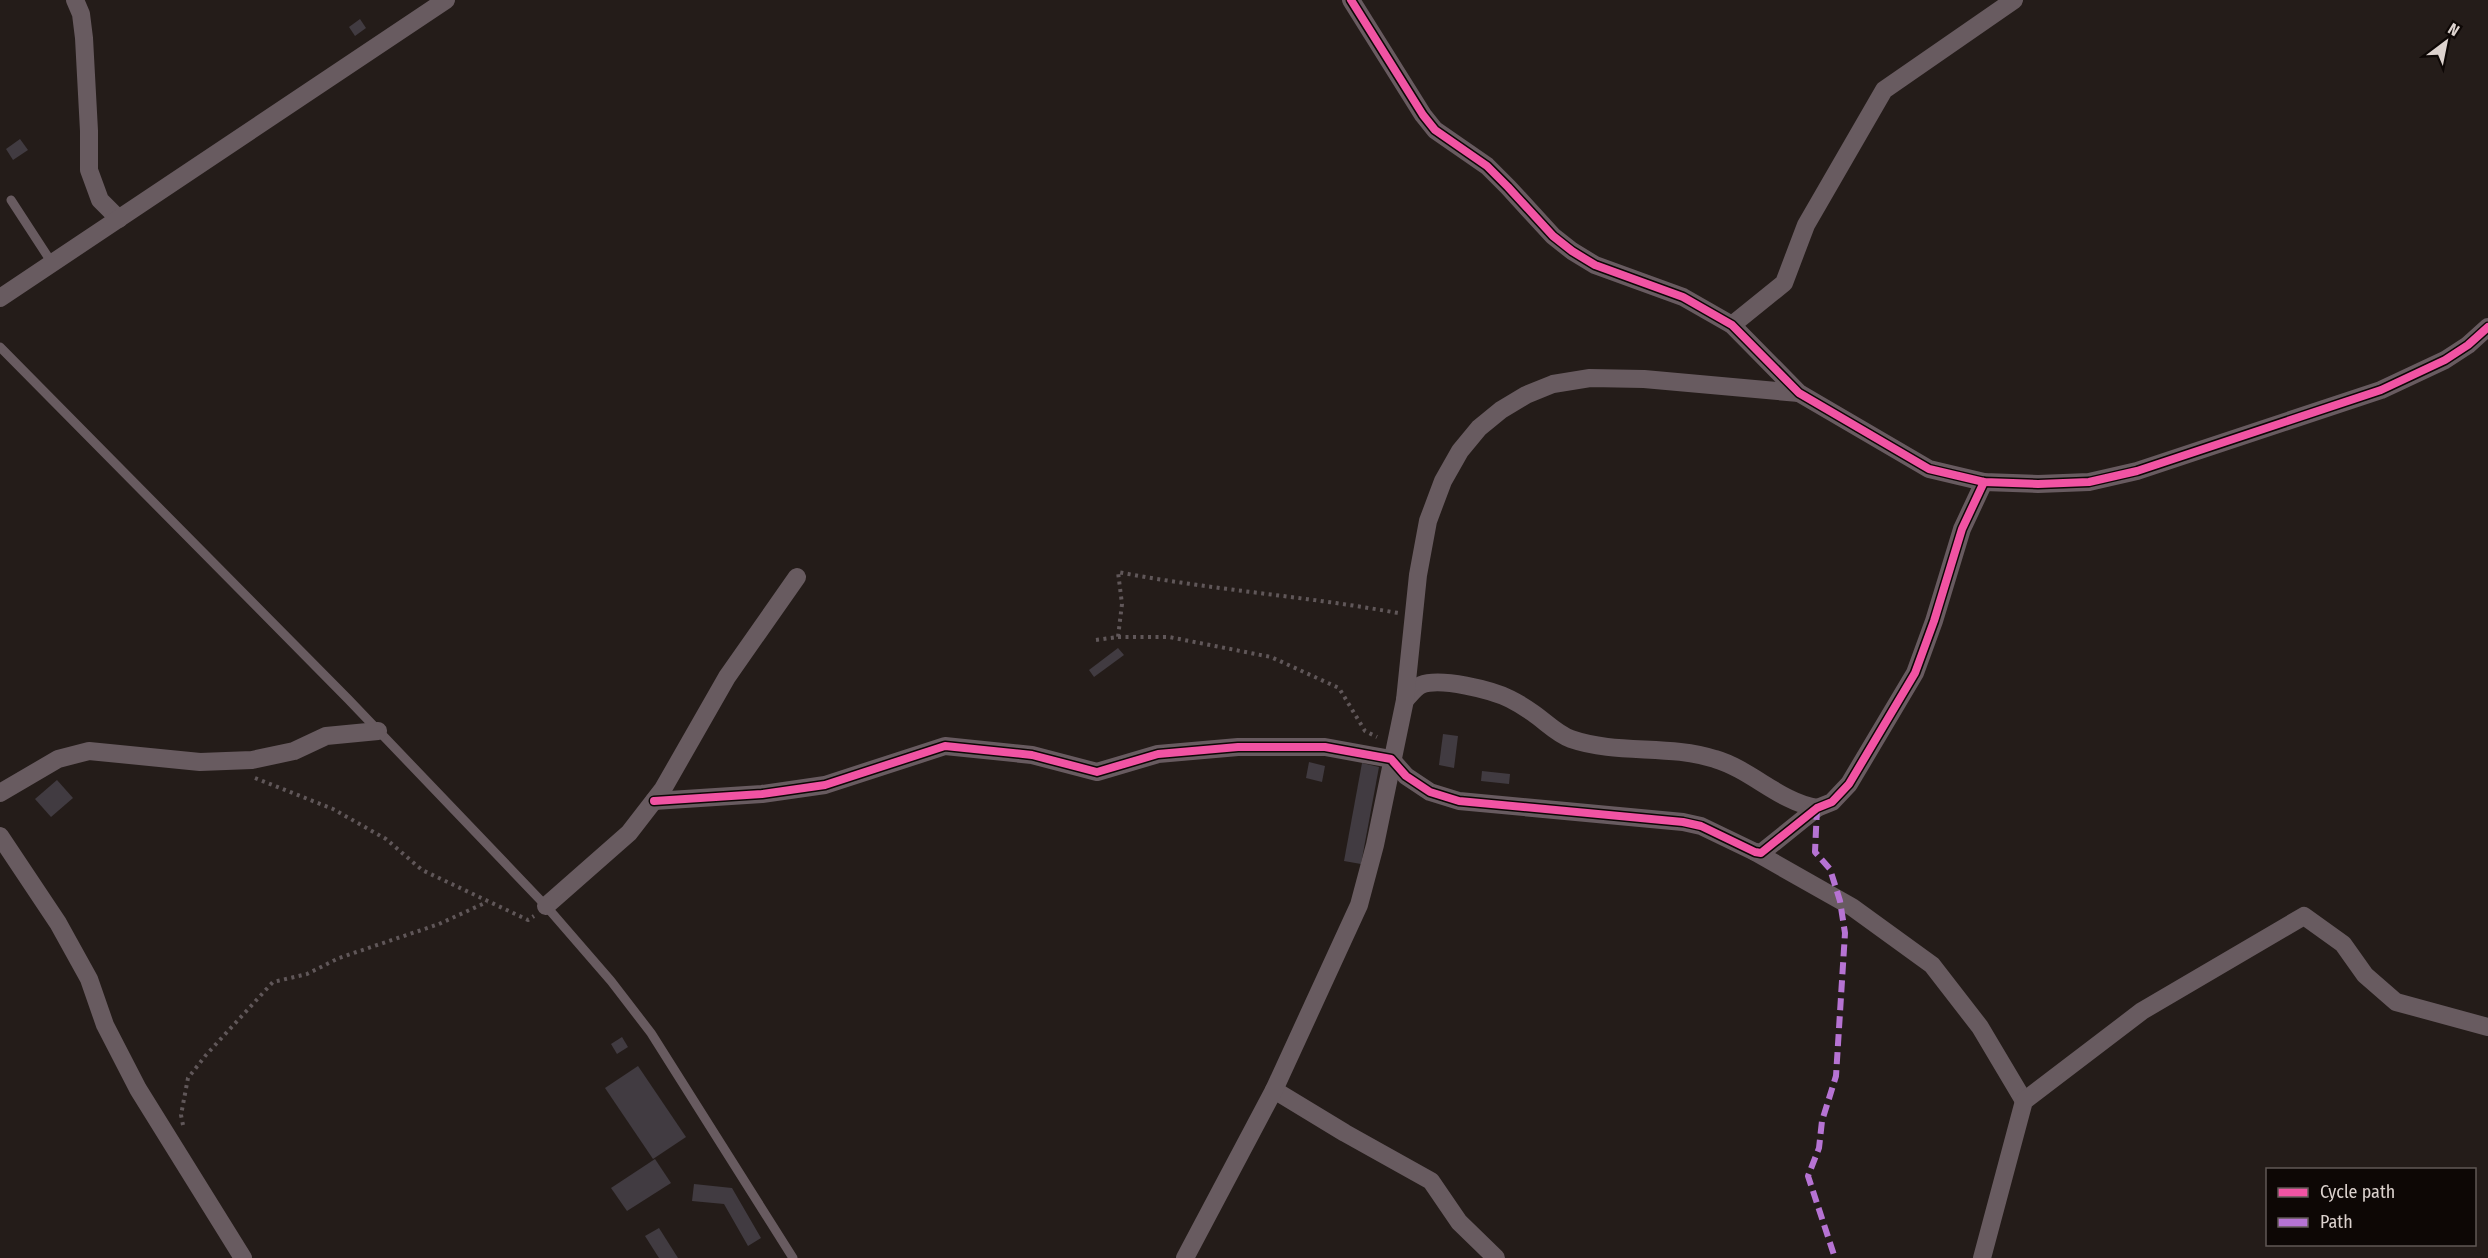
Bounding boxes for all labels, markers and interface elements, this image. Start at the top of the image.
north arrow [2416,12,2476,72]
text: N [2445,19,2463,40]
legend [2266,1168,2476,1246]
text: Cycle path [2320,1181,2395,1203]
text: Path [2320,1211,2353,1233]

